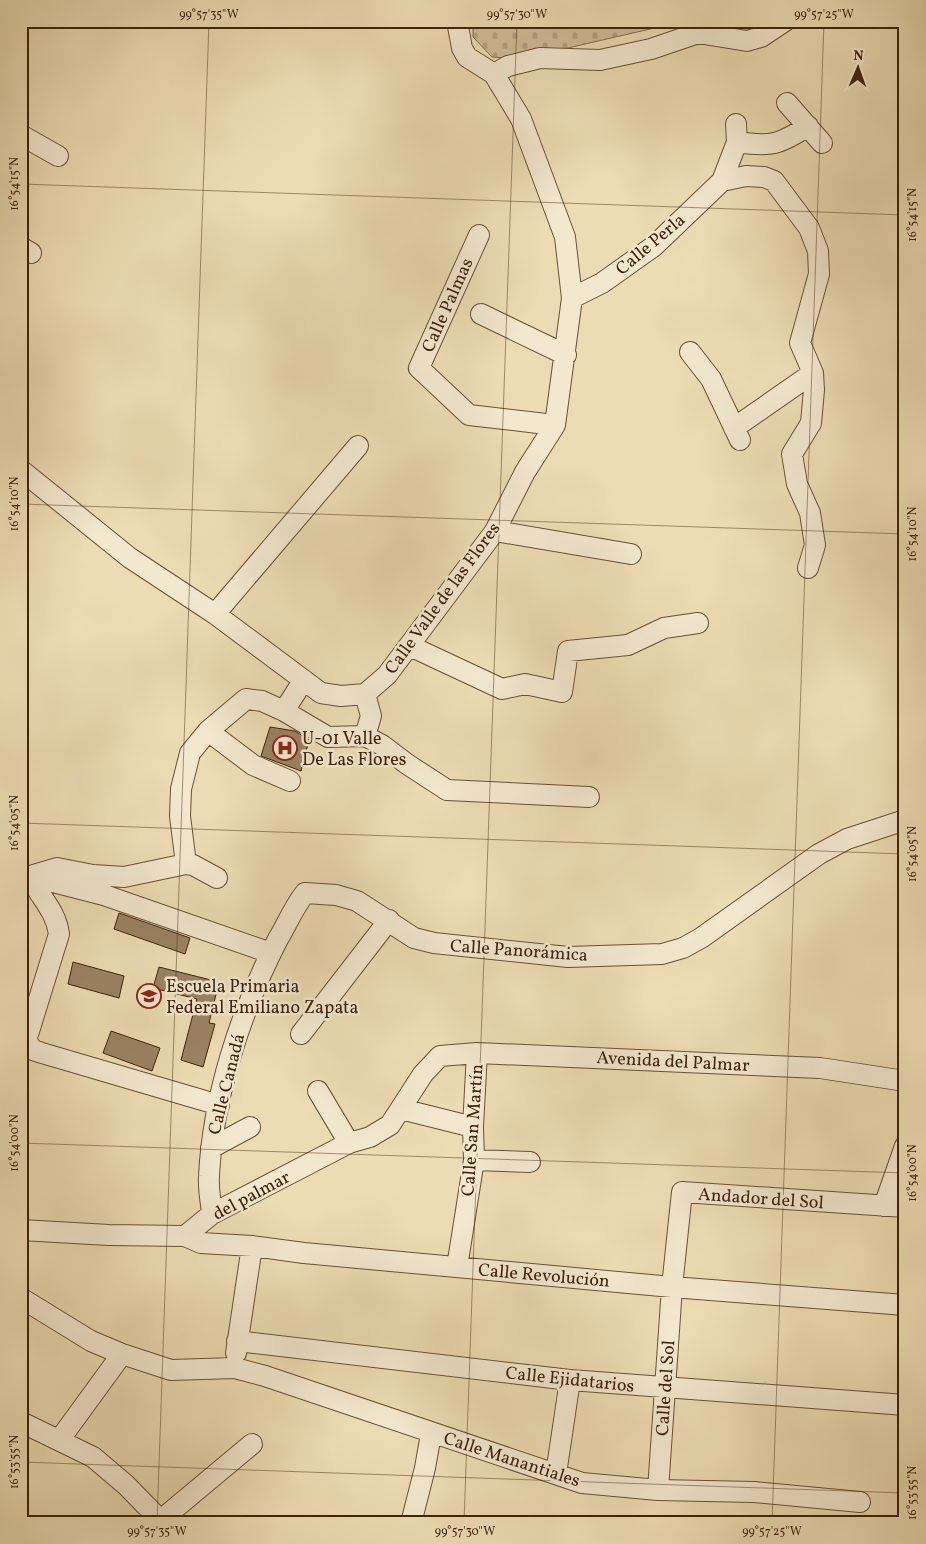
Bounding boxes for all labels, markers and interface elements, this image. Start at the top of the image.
text: 99°57'35"W [179,7,239,23]
text: 99°57'30"W [487,7,547,23]
text: 99°57'25"W [794,7,854,23]
north arrow [834,42,884,92]
text: N [853,47,864,66]
text: 16°54'15"N [7,157,23,211]
text: 16°54'15"N [905,188,921,242]
street label: Calle Perla [611,209,691,282]
street label: Calle Palmas [416,254,480,357]
text: 16°54'10"N [7,477,23,531]
text: 16°54'10"N [905,507,921,561]
street label: Calle Valle de las Flores [379,518,507,680]
place label: U-01 Valle De Las Flores [302,727,406,773]
hospital icon: U-01 Valle De Las Flores [272,735,298,761]
text: 16°54'05"N [7,795,23,851]
text: 16°54'05"N [905,826,921,882]
street label: Calle Panorámica [449,934,589,969]
place label: Escuela Primaria Federal Emiliano Zapata [166,975,358,1021]
school or university icon: Escuela Primaria Federal Emiliano Zapata [136,983,162,1009]
street label: Calle Canadá [203,1031,252,1137]
street label: Avenida del Palmar [596,1046,751,1079]
street label: Calle San Martín [456,1063,491,1197]
text: 16°54'00"N [7,1114,23,1172]
text: 16°54'00"N [905,1144,921,1202]
street label: del palmar [208,1165,295,1227]
street label: Andador del Sol [697,1183,825,1216]
street label: Calle Revolución [477,1258,611,1295]
street label: Calle del Sol [651,1339,682,1437]
street label: Calle Ejidatarios [504,1361,635,1400]
street label: Calle Manantiales [440,1427,583,1494]
text: 16°53'55"N [7,1435,23,1489]
text: 16°53'55"N [905,1466,921,1520]
text: 99°57'35"W [127,1524,187,1540]
text: 99°57'30"W [435,1524,495,1540]
text: 99°57'25"W [742,1524,802,1540]

